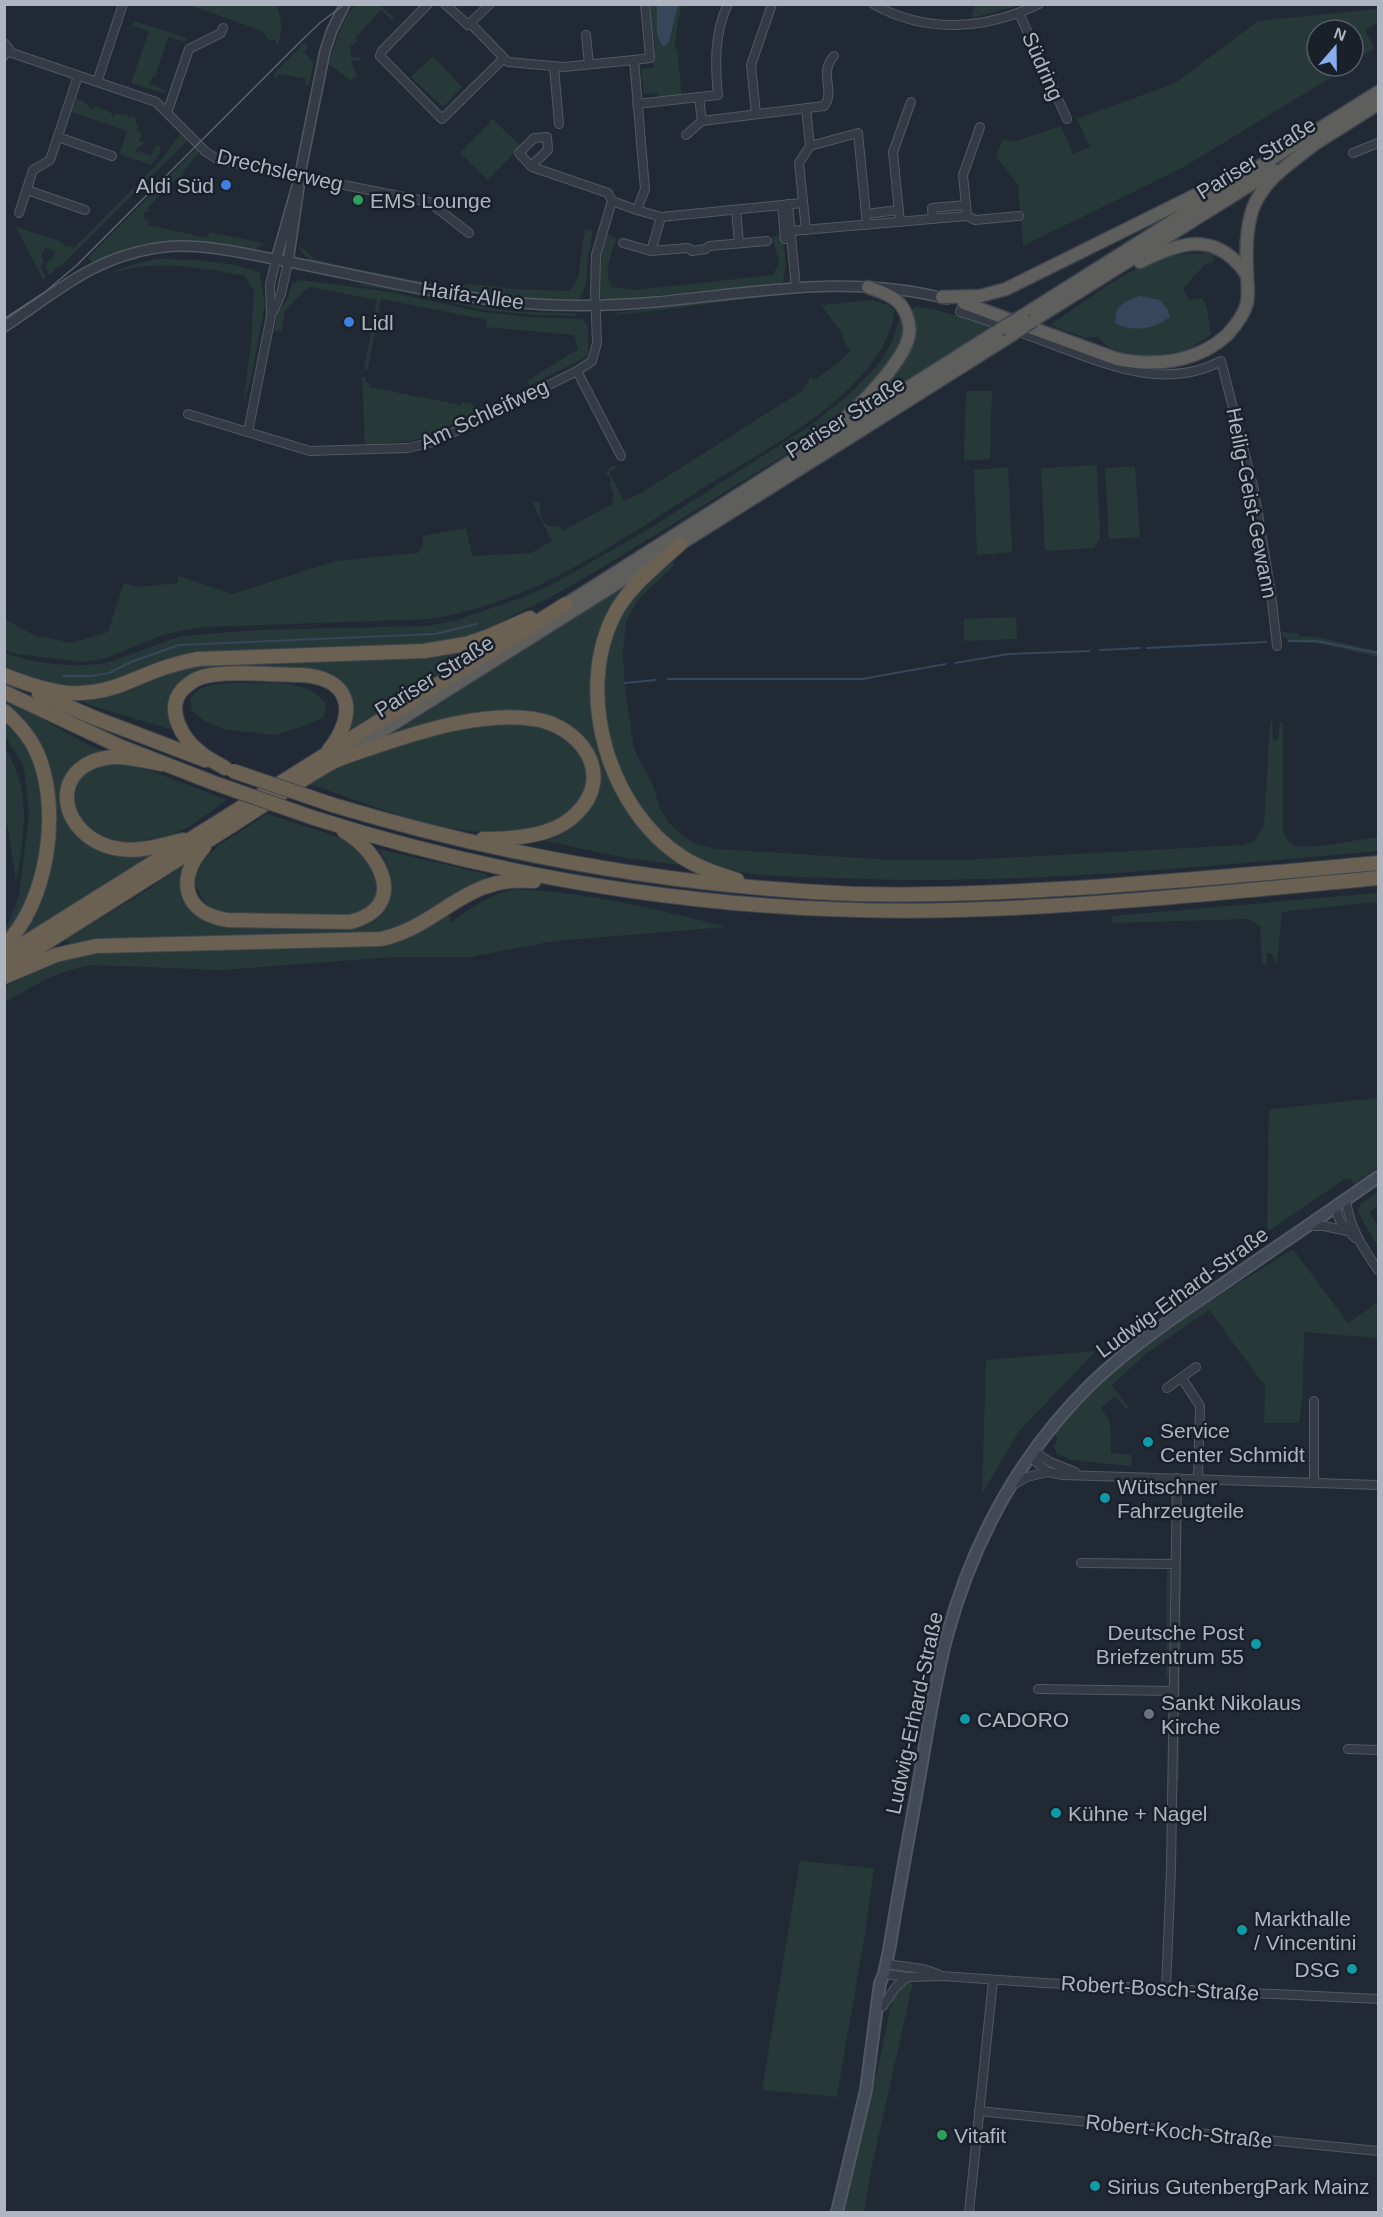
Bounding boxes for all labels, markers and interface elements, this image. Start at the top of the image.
north arrow [1305,18,1365,78]
text: N [1332,24,1348,44]
street label: Südring [1018,28,1068,104]
street label: Pariser Straße [1193,112,1319,204]
street label: Drechslerweg [215,144,345,196]
place label: Aldi Süd [136,174,214,197]
marker: Aldi Süd [219,178,233,192]
place label: EMS Lounge [370,189,491,212]
marker: EMS Lounge [351,193,365,207]
street label: Haifa-Allee [421,276,525,314]
place label: Lidl [361,311,394,334]
marker: Lidl [342,315,356,329]
street label: Pariser Straße [782,371,908,463]
street label: Am Schleifweg [416,374,552,454]
street label: Heilig-Geist-Gewann [1222,406,1282,600]
street label: Pariser Straße [371,630,497,722]
street label: Ludwig-Erhard-Straße [1092,1222,1272,1362]
place label: Service Center Schmidt [1160,1419,1305,1466]
marker: Service Center Schmidt [1141,1435,1155,1449]
place label: Wütschner Fahrzeugteile [1117,1475,1244,1522]
marker: Wütschner Fahrzeugteile [1098,1491,1112,1505]
street label: Ludwig-Erhard-Straße [881,1610,947,1816]
place label: Deutsche Post Briefzentrum 55 [1096,1621,1244,1668]
marker: Deutsche Post Briefzentrum 55 [1249,1637,1263,1651]
place label: Sankt Nikolaus Kirche [1161,1691,1301,1738]
marker: Sankt Nikolaus Kirche [1142,1707,1156,1721]
place label: CADORO [977,1708,1069,1731]
marker: CADORO [958,1712,972,1726]
place label: Kühne + Nagel [1068,1802,1208,1825]
marker: Kühne + Nagel [1049,1806,1063,1820]
place label: Markthalle / Vincentini [1254,1907,1356,1954]
marker: Markthalle / Vincentini [1235,1923,1249,1937]
place label: DSG [1294,1958,1340,1981]
marker: DSG [1345,1962,1359,1976]
street label: Robert-Bosch-Straße [1060,1971,1260,2005]
street label: Robert-Koch-Straße [1084,2110,1274,2152]
place label: Vitafit [954,2124,1006,2147]
marker: Vitafit [935,2128,949,2142]
place label: Sirius GutenbergPark Mainz [1107,2175,1370,2198]
marker: Sirius GutenbergPark Mainz [1088,2179,1102,2193]

